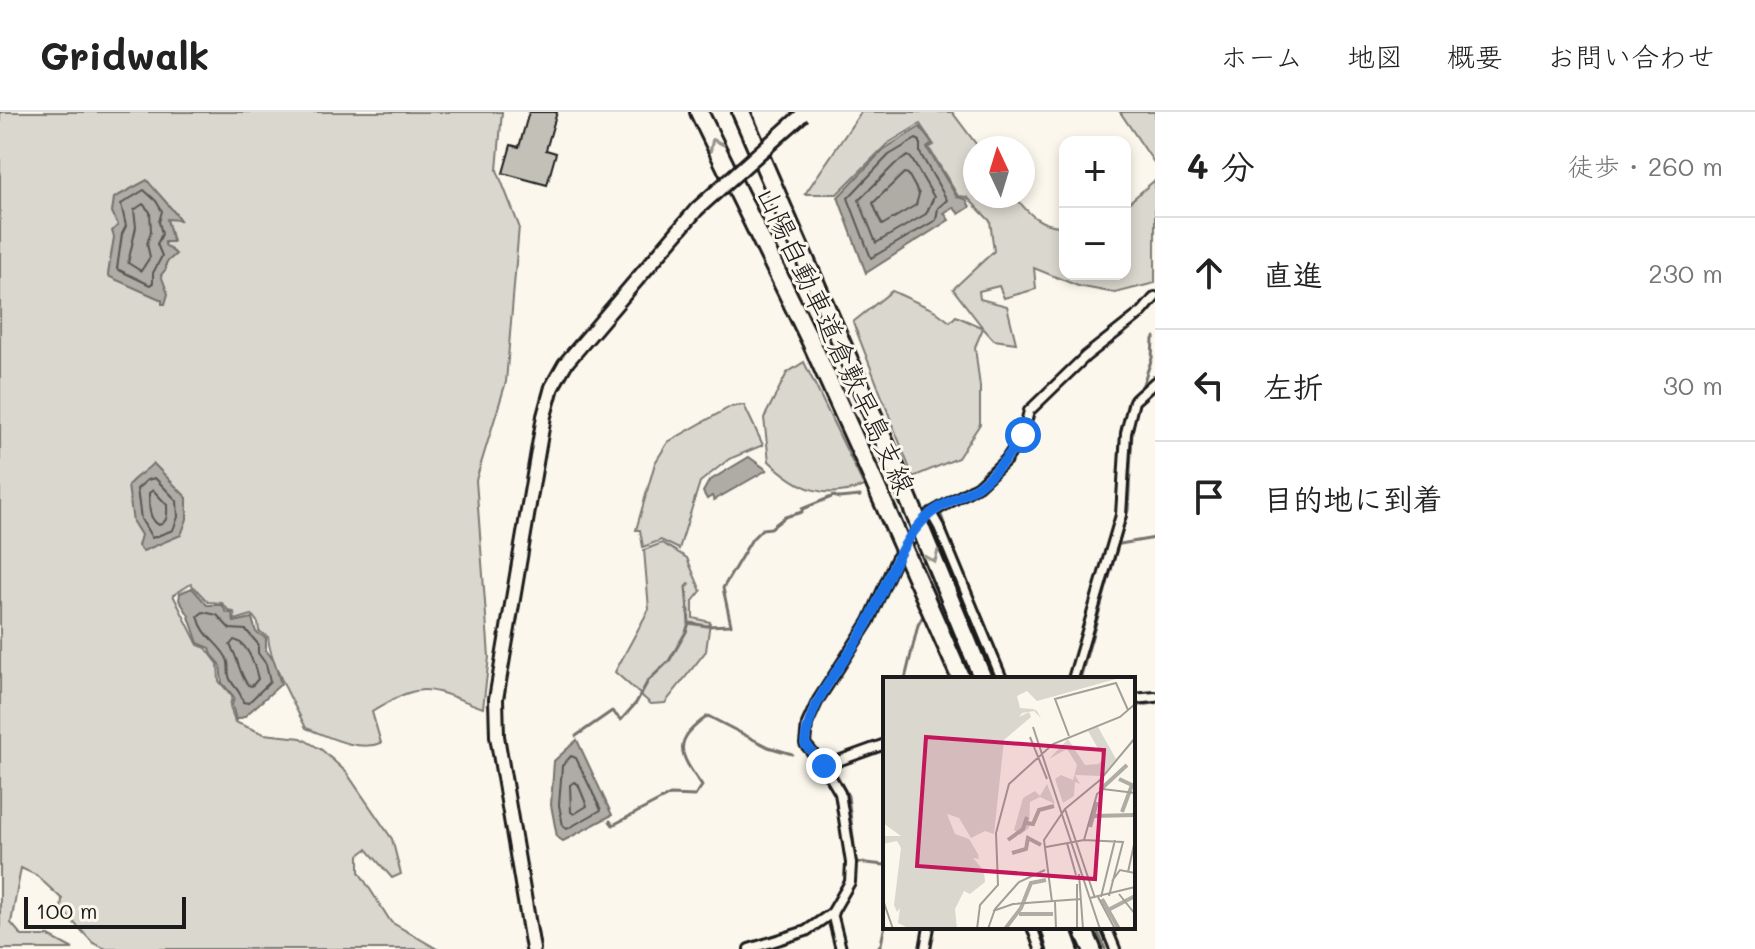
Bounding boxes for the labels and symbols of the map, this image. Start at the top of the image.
north arrow [963,136,1035,208]
one-way arrow [709,138,725,153]
street label: 山陽自動車道倉敷早島支線 [750,180,924,499]
route start [1005,417,1041,453]
one-way arrow [923,548,939,563]
inset map [883,677,1135,929]
route end [806,748,842,784]
scale bar [24,893,186,929]

